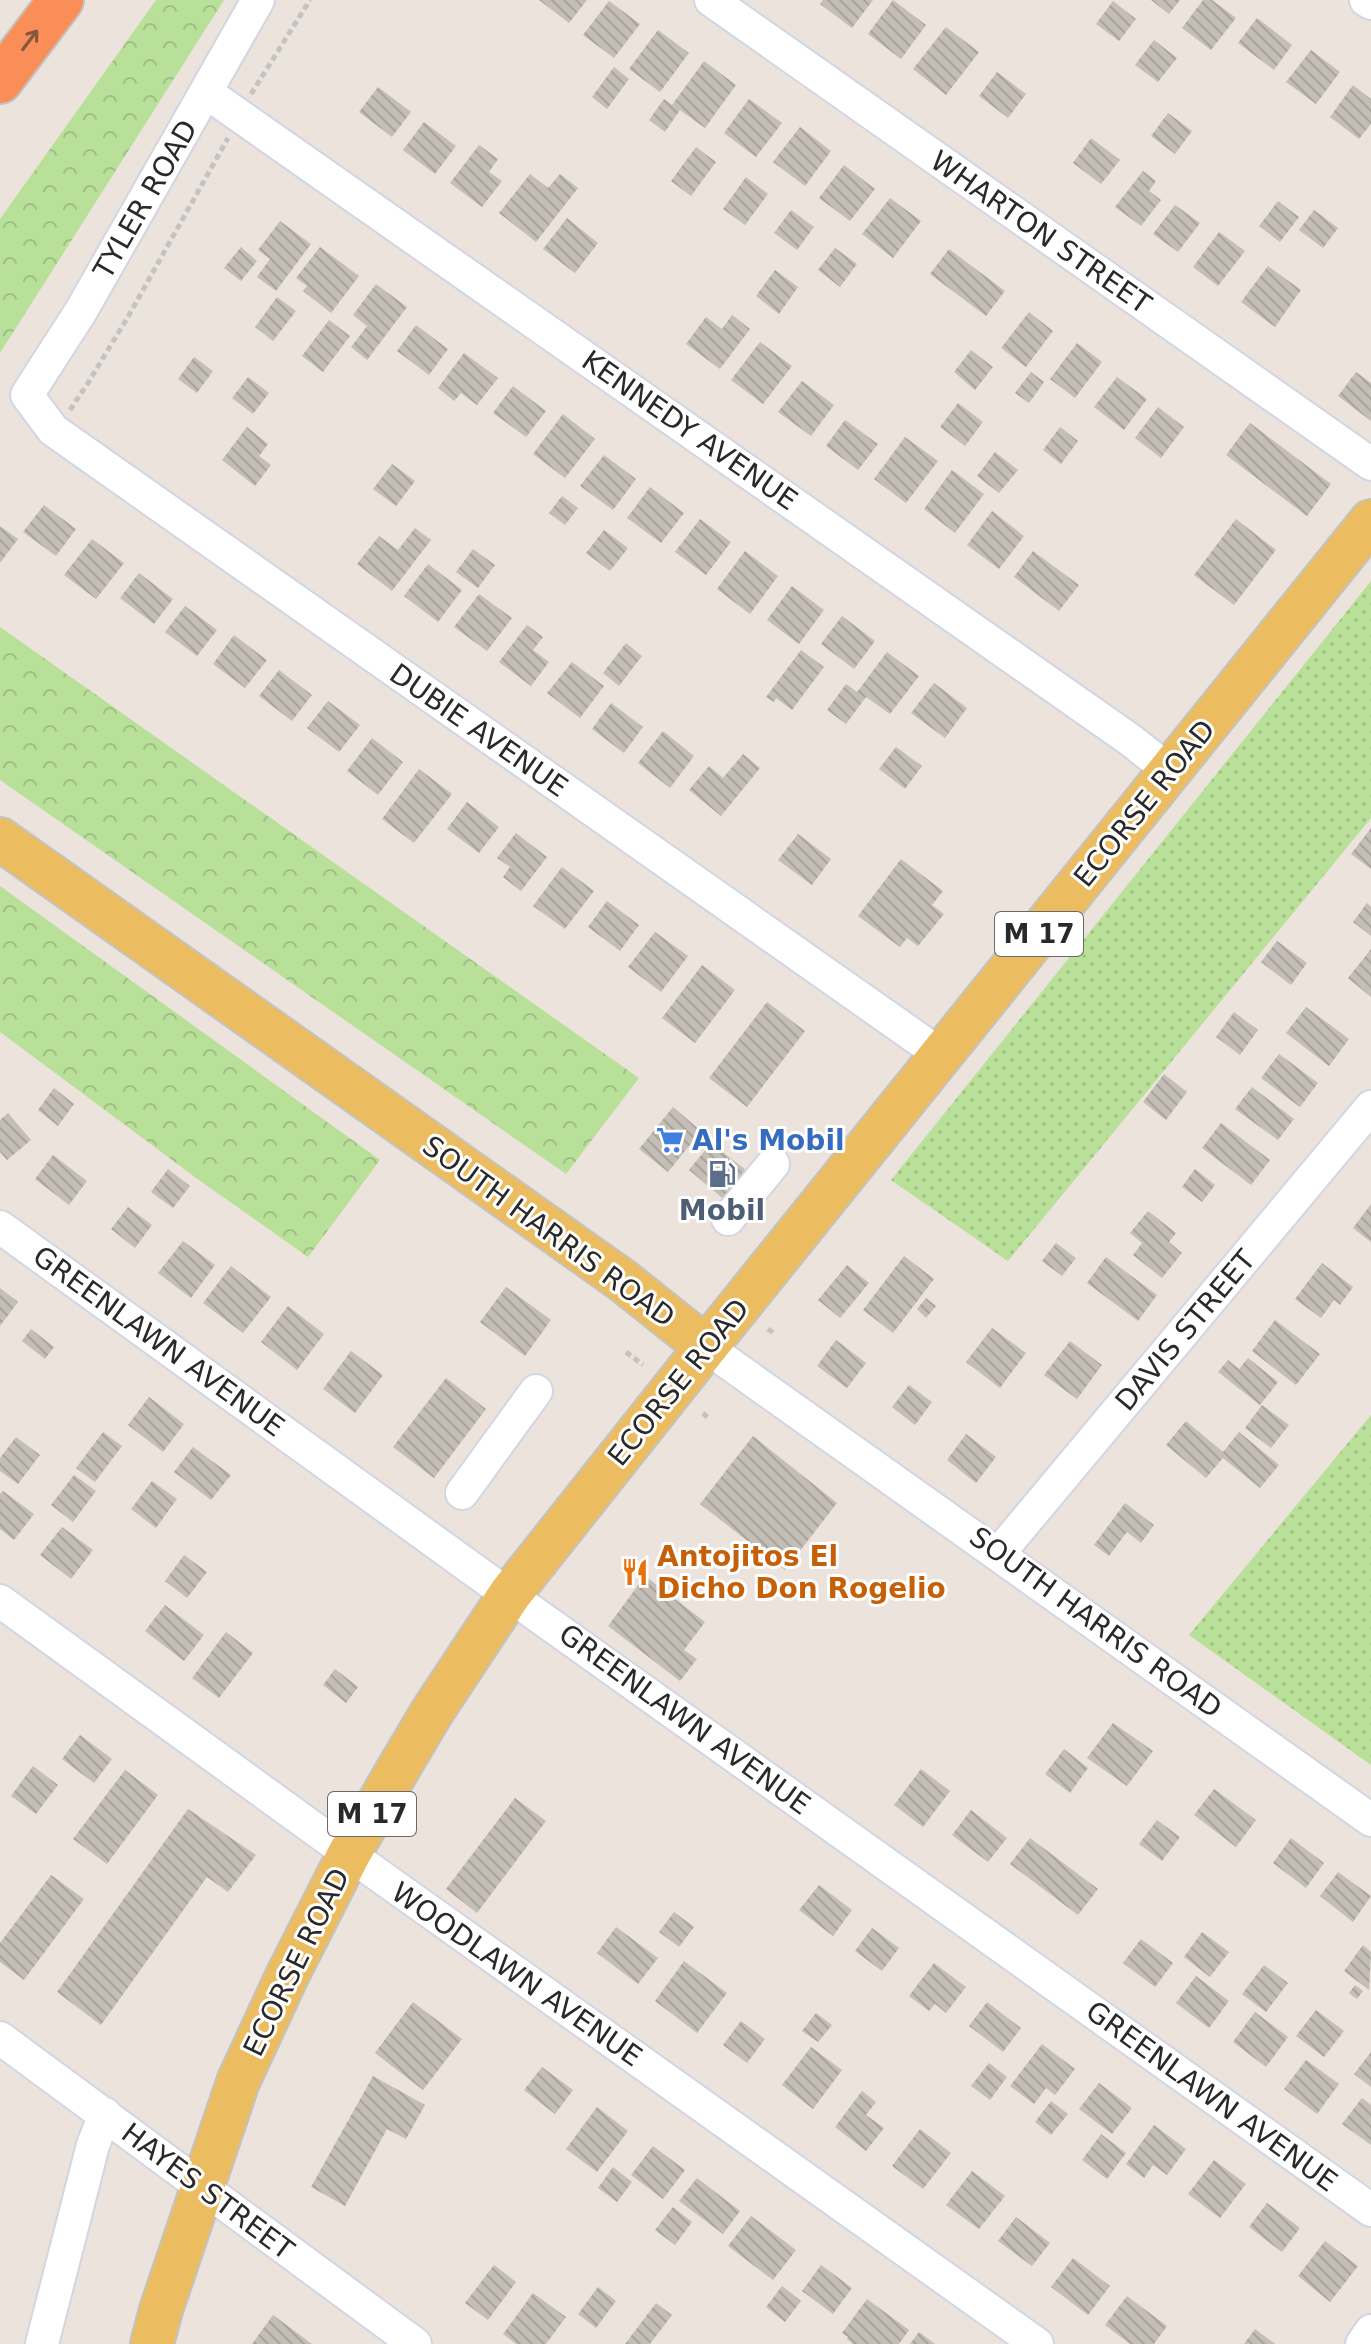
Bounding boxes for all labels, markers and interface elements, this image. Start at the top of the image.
one-way arrow [22,30,39,51]
street label: TYLER ROAD [86,114,204,285]
street label: WHARTON STREET [924,144,1158,321]
street label: KENNEDY AVENUE [576,344,804,517]
street label: DUBIE AVENUE [383,657,574,804]
street label: ECORSE ROAD [1067,713,1222,893]
road number: M 17 [995,912,1083,956]
place label: Al's Mobil [692,1124,845,1157]
supermarket icon: Al's Mobil [655,1125,685,1155]
street label: SOUTH HARRIS ROAD [416,1129,681,1334]
fuel station icon: Mobil [707,1159,737,1189]
place label: Mobil [679,1194,765,1227]
street label: GREENLAWN AVENUE [27,1239,291,1444]
street label: DAVIS STREET [1109,1243,1263,1417]
street label: ECORSE ROAD [601,1292,756,1472]
street label: SOUTH HARRIS ROAD [963,1520,1228,1725]
place label: Antojitos El Dicho Don Rogelio [657,1540,946,1605]
restaurant icon: Antojitos El Dicho Don Rogelio [620,1557,650,1587]
street label: GREENLAWN AVENUE [553,1617,817,1822]
road number: M 17 [328,1792,416,1836]
street label: ECORSE ROAD [237,1863,356,2062]
street label: WOODLAWN AVENUE [385,1875,648,2073]
street label: GREENLAWN AVENUE [1080,1994,1344,2199]
street label: HAYES STREET [115,2116,301,2267]

